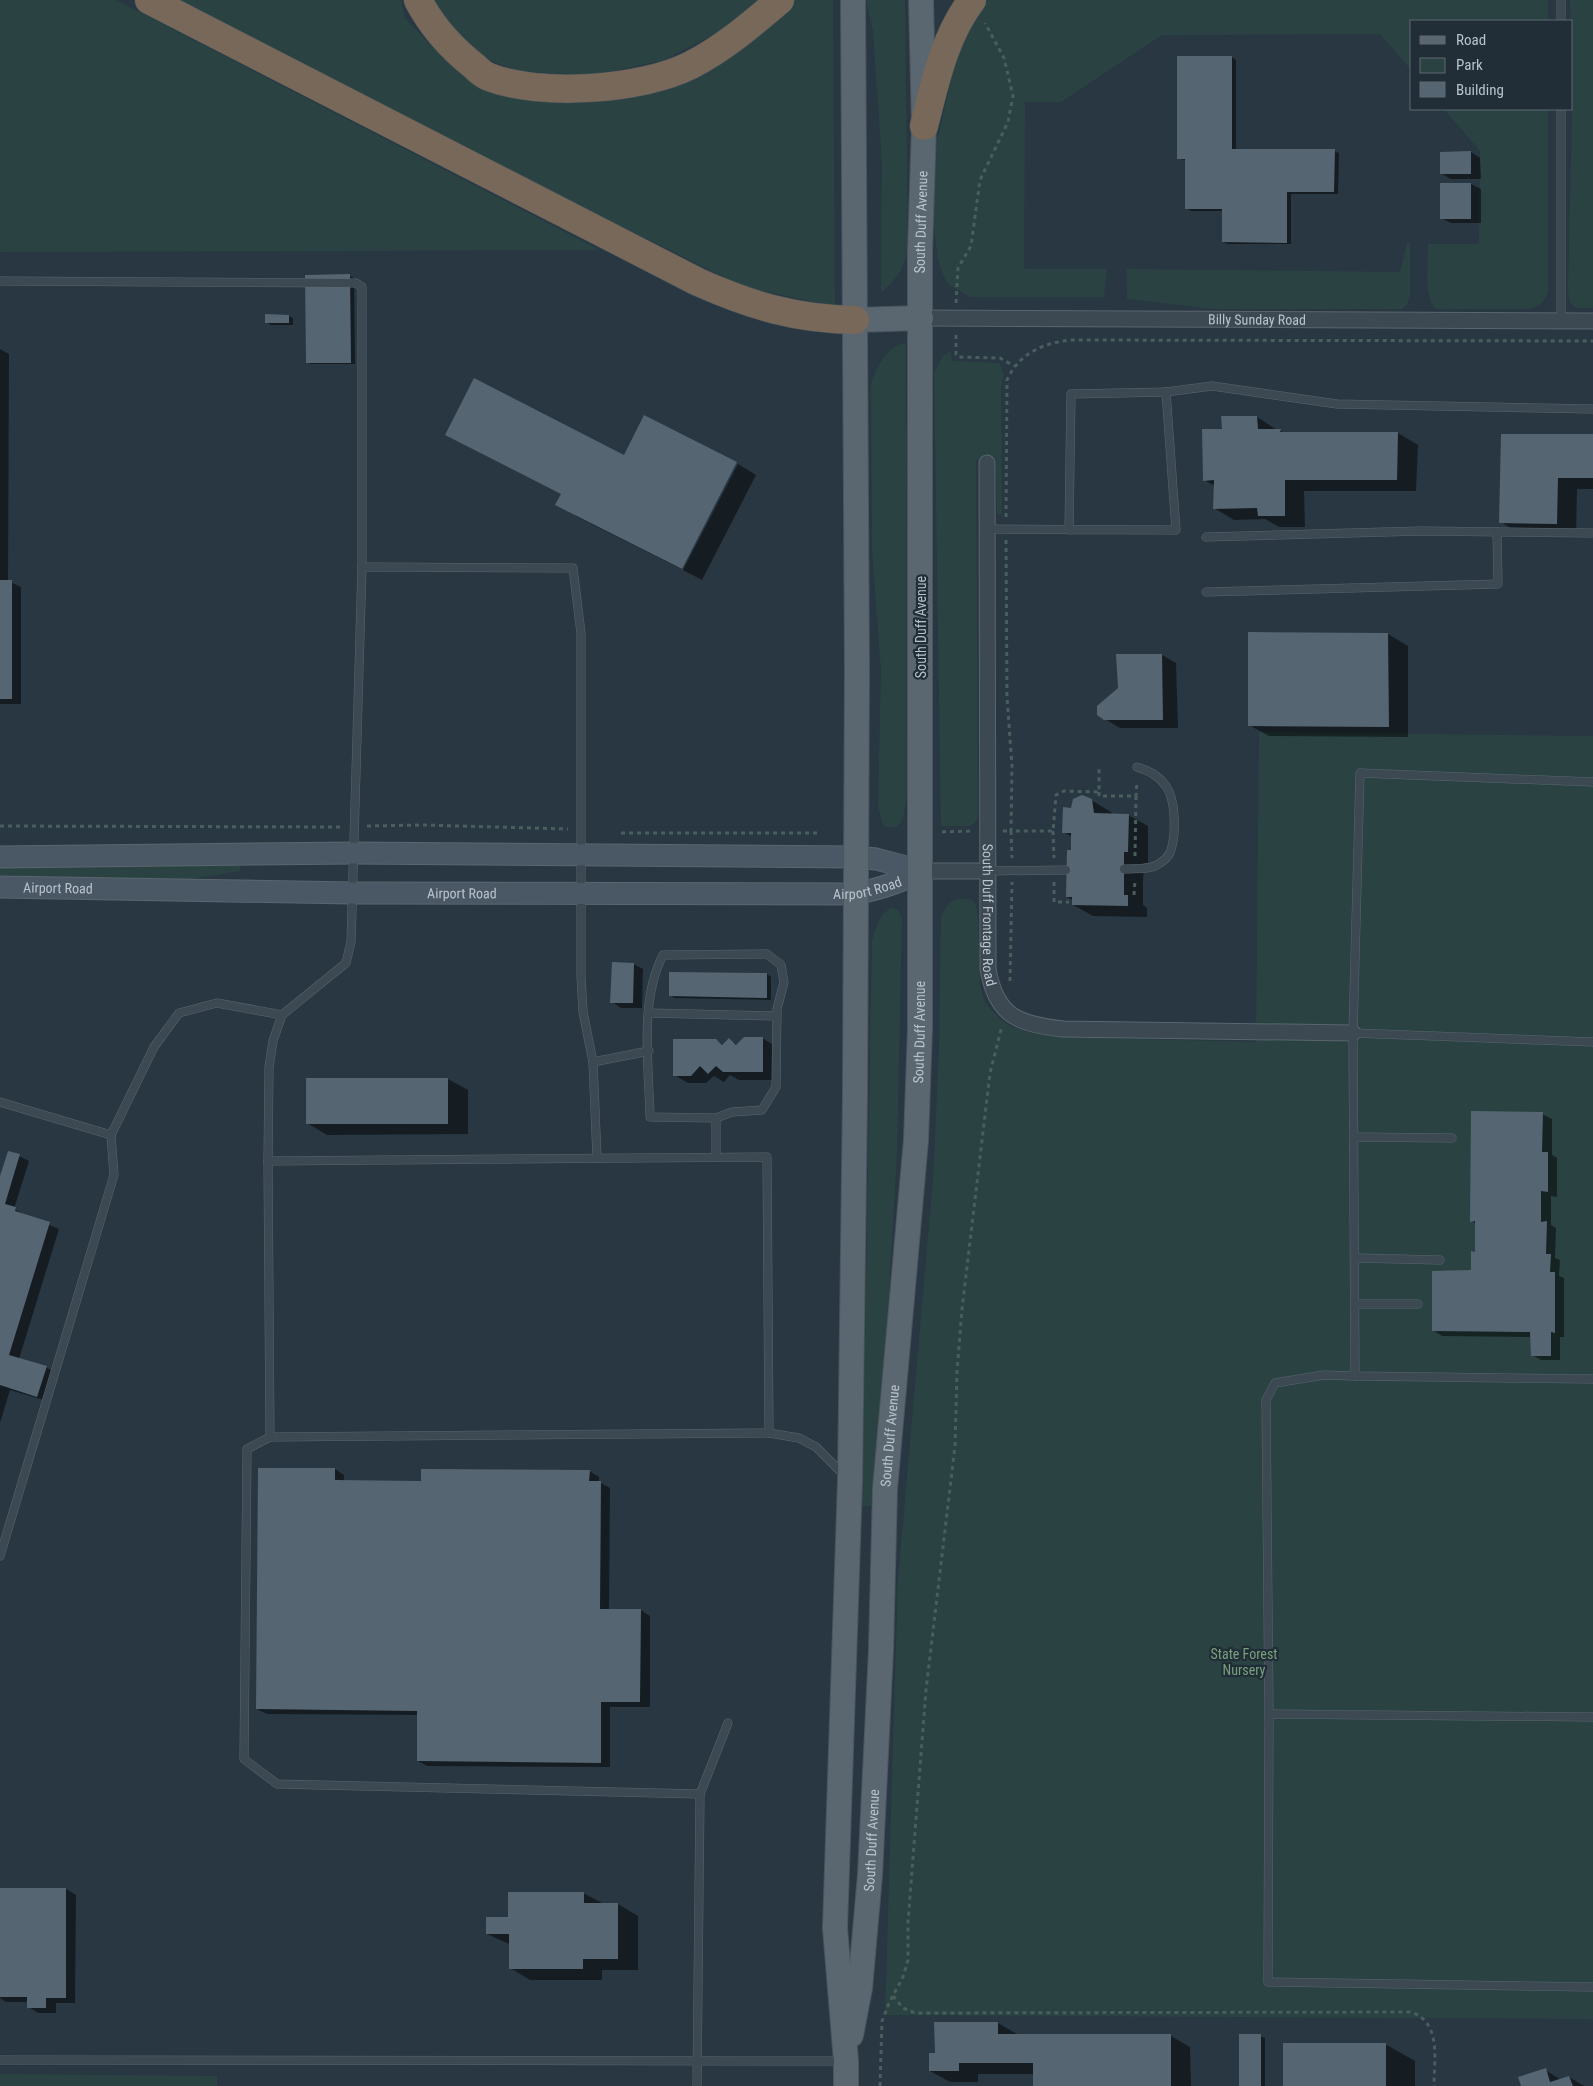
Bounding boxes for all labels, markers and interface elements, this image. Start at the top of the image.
legend [1410,20,1573,110]
text: Road [1456,31,1486,49]
text: Park [1456,56,1483,74]
text: Building [1456,81,1504,99]
street label: South Duff Avenue [912,170,931,273]
street label: Billy Sunday Road [1208,311,1306,328]
street label: South Duff Avenue [913,575,929,678]
street label: South Duff Frontage Road [980,844,1000,988]
street label: Airport Road [833,873,904,902]
street label: Airport Road [23,879,93,897]
street label: Airport Road [427,885,497,901]
street label: South Duff Avenue [910,980,928,1084]
street label: South Duff Avenue [877,1384,902,1488]
park label: State Forest Nursery [1211,1646,1277,1678]
street label: South Duff Avenue [861,1788,882,1892]

